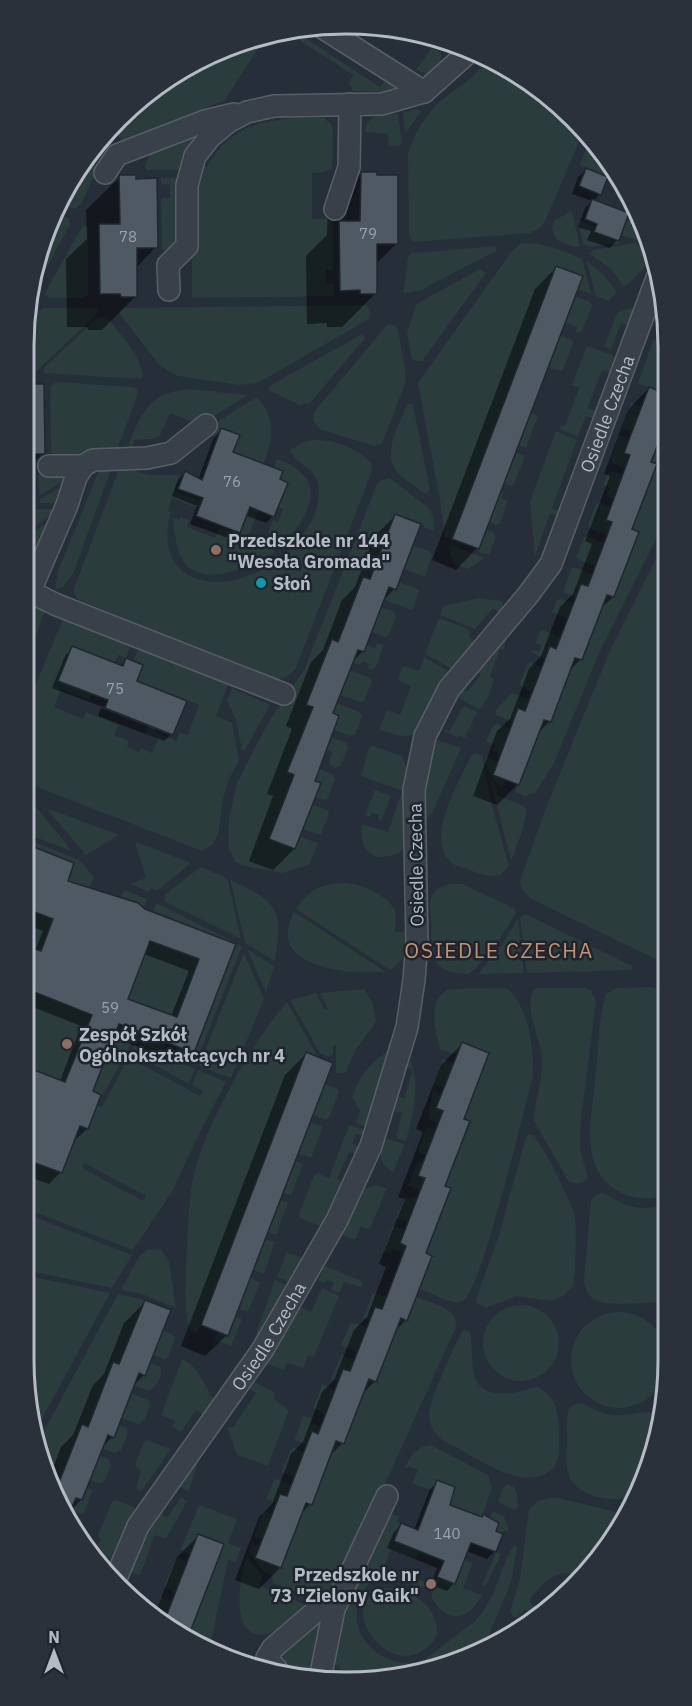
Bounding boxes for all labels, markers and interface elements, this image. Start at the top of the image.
house number: 79 [359,224,377,243]
house number: 78 [119,227,137,246]
street label: Osiedle Czecha [574,351,639,476]
house number: 76 [223,472,241,491]
place label: Przedszkole nr 144 "Wesoła Gromada" [228,529,390,573]
marker: Przedszkole nr 144 "Wesoła Gromada" [209,543,223,557]
place label: Słoń [273,572,311,595]
marker: Słoń [254,576,268,590]
house number: 75 [106,679,124,698]
street label: Osiedle Czecha [403,803,429,927]
district label: OSIEDLE CZECHA [404,936,594,964]
house number: 59 [101,998,119,1017]
place label: Zespół Szkół Ogólnokształcących nr 4 [79,1023,285,1067]
marker: Zespół Szkół Ogólnokształcących nr 4 [60,1037,74,1051]
street label: Osiedle Czecha [226,1277,311,1395]
house number: 140 [433,1524,461,1543]
place label: Przedszkole nr 73 "Zielony Gaik" [270,1563,419,1607]
marker: Przedszkole nr 73 "Zielony Gaik" [424,1577,438,1591]
north arrow [24,1622,84,1682]
text: N [48,1627,60,1647]

